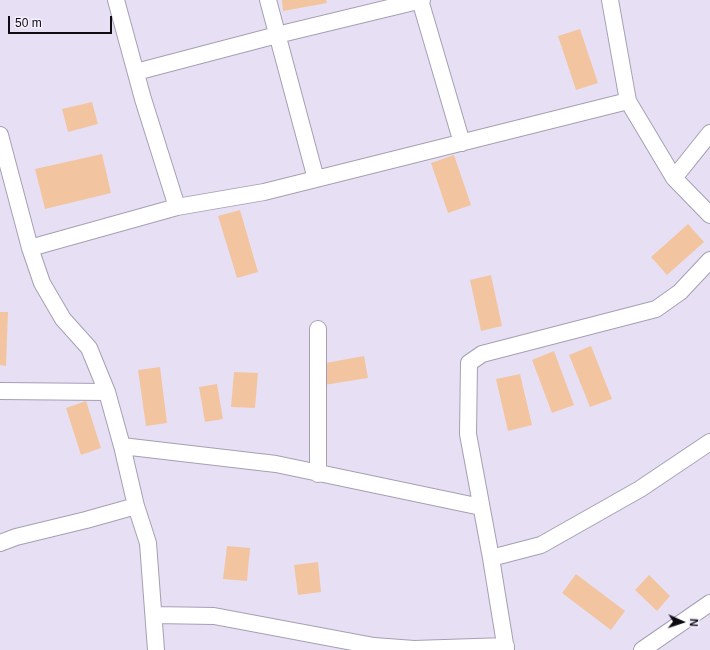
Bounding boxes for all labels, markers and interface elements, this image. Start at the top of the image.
scale bar [10,8,114,34]
text: 50 m [15,16,42,30]
north arrow [662,602,702,642]
text: N [688,618,700,627]

